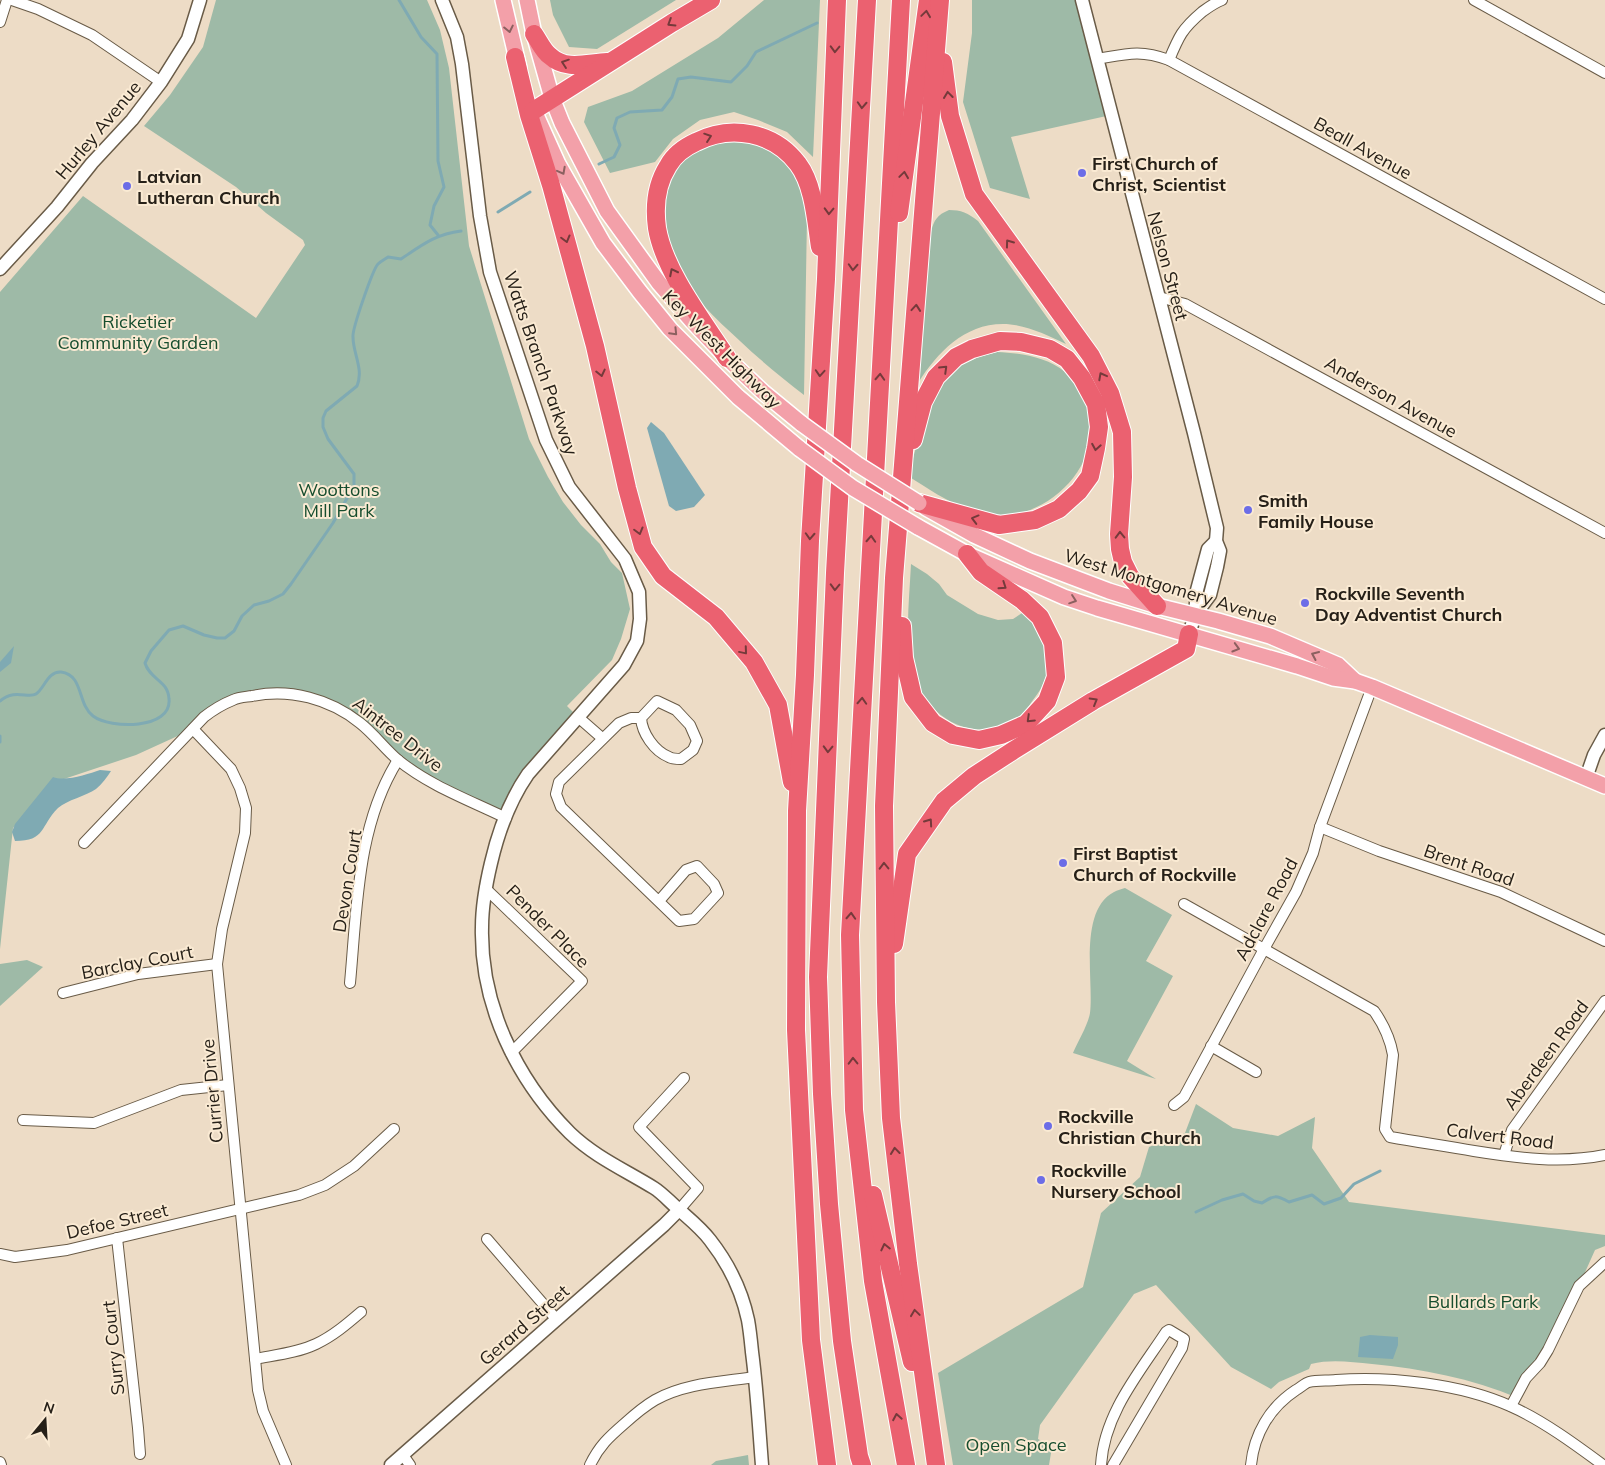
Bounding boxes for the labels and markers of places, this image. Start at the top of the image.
place label: First Church of Christ, Scientist [1092,152,1226,196]
place label: Latvian Lutheran Church [137,165,280,209]
marker: First Church of Christ, Scientist [1076,167,1088,179]
marker: Latvian Lutheran Church [121,180,133,192]
place label: Smith Family House [1258,489,1374,533]
marker: Smith Family House [1242,504,1254,516]
place label: Rockville Seventh Day Adventist Church [1315,582,1502,626]
marker: Rockville Seventh Day Adventist Church [1299,597,1311,609]
place label: First Baptist Church of Rockville [1073,842,1236,886]
marker: First Baptist Church of Rockville [1057,857,1069,869]
place label: Rockville Christian Church [1058,1105,1201,1149]
marker: Rockville Christian Church [1042,1120,1054,1132]
place label: Rockville Nursery School [1051,1159,1181,1203]
marker: Rockville Nursery School [1035,1174,1047,1186]

